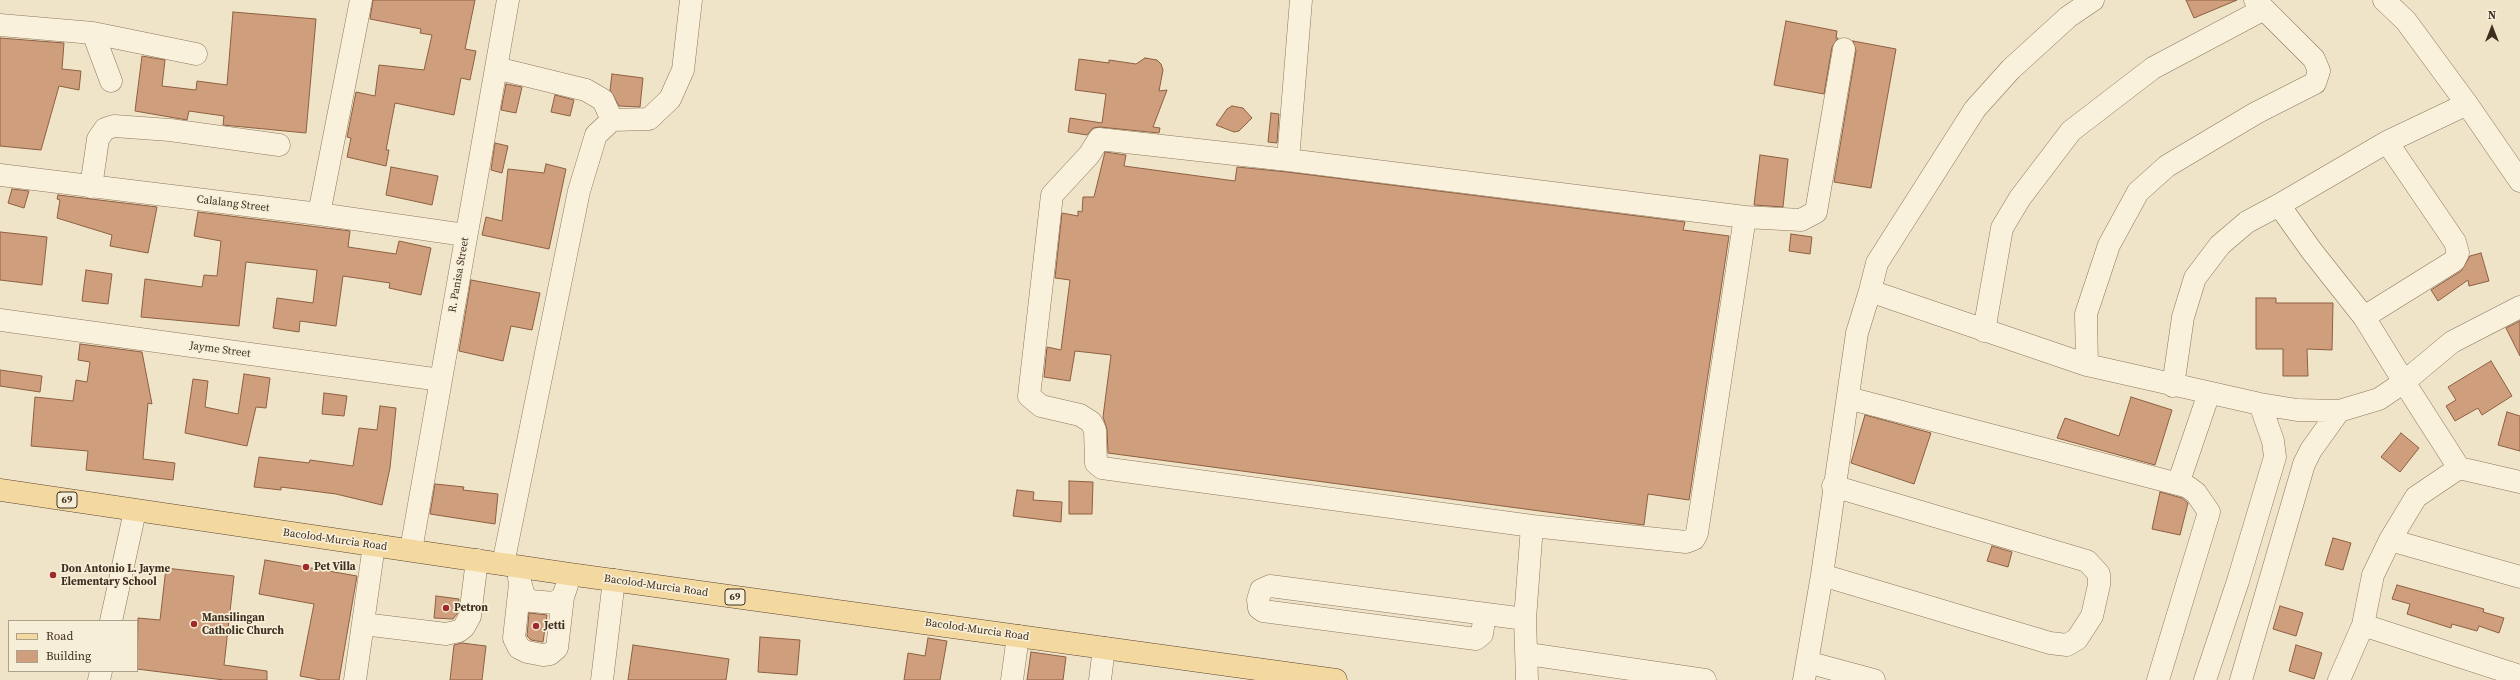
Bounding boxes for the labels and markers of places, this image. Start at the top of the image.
place label: Pet Villa [314,560,356,574]
place label: Don Antonio L. Jayme Elementary School [61,562,170,588]
marker: Pet Villa [301,562,311,572]
marker: Don Antonio L. Jayme Elementary School [48,570,58,580]
place label: Petron [454,601,488,615]
marker: Petron [441,603,451,613]
place label: Mansilingan Catholic Church [202,611,284,637]
marker: Mansilingan Catholic Church [189,619,199,629]
place label: Jetti [544,619,565,633]
marker: Jetti [531,621,541,631]

